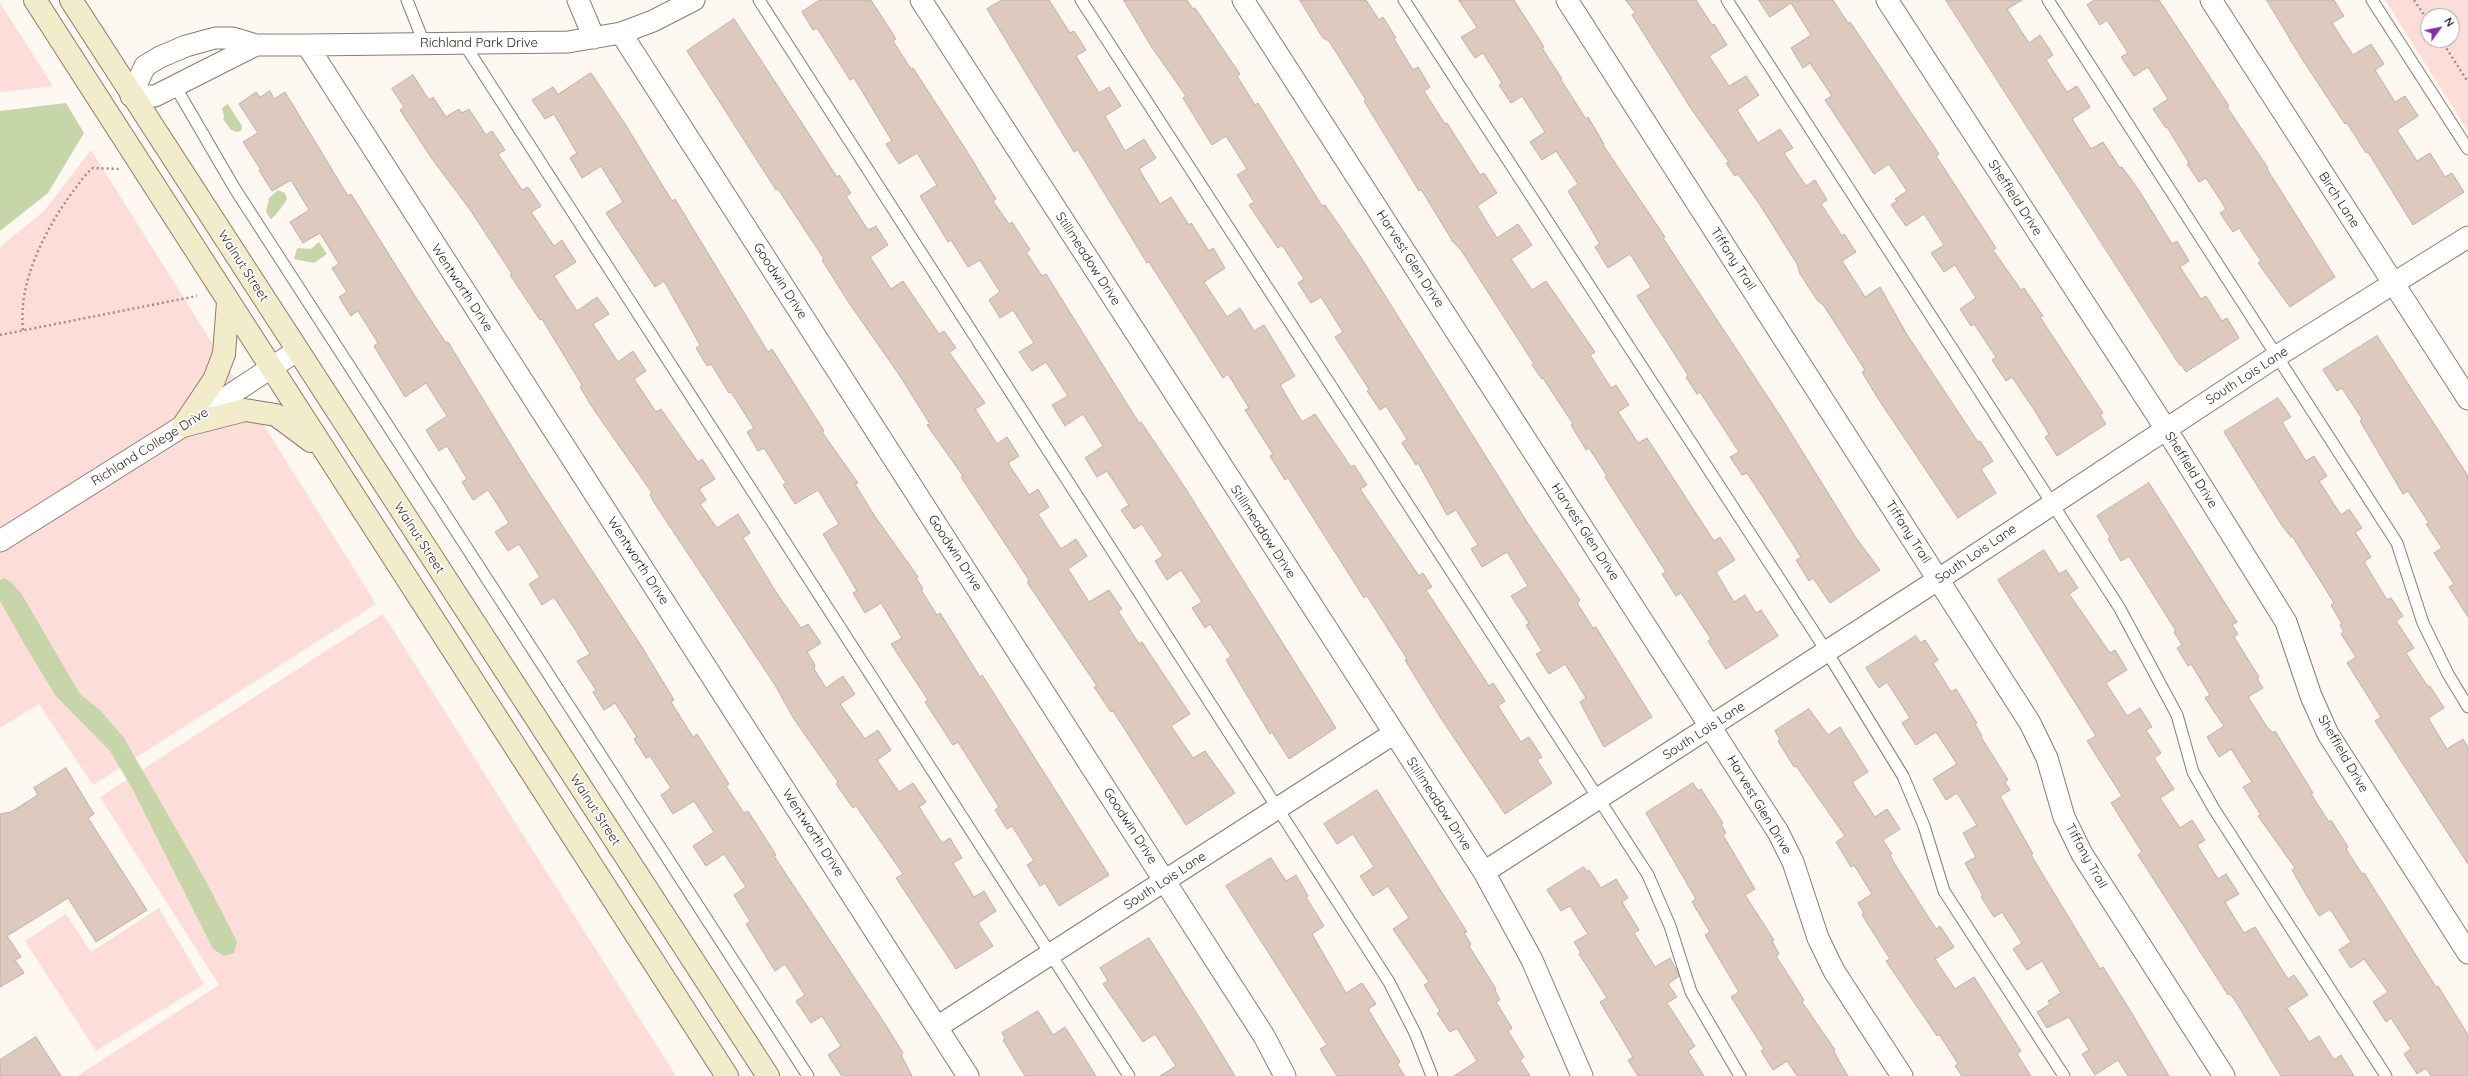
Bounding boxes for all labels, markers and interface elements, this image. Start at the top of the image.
north arrow [2420,8,2460,48]
text: N [2441,15,2457,29]
street label: Richland Park Drive [420,35,538,51]
street label: Sheffield Drive [1985,157,2045,239]
street label: Birch Lane [2315,169,2363,231]
street label: Harvest Glen Drive [1373,207,1447,311]
street label: Stillmeadow Drive [1052,209,1124,309]
street label: Tiffany Trail [1707,225,1759,293]
street label: Walnut Street [214,227,272,305]
street label: Goodwin Drive [750,240,810,322]
street label: Wentworth Drive [428,241,496,335]
street label: South Lois Lane [2203,344,2291,408]
street label: Richland College Drive [89,405,211,489]
street label: Sheffield Drive [2161,429,2221,511]
street label: Harvest Glen Drive [1548,480,1622,584]
street label: Stillmeadow Drive [1227,482,1299,582]
street label: Tiffany Trail [1882,498,1934,566]
street label: Walnut Street [390,499,448,577]
street label: Goodwin Drive [925,512,985,594]
street label: Wentworth Drive [604,514,672,608]
street label: South Lois Lane [1932,521,2020,587]
street label: South Lois Lane [1660,699,1748,763]
street label: Sheffield Drive [2314,712,2372,796]
street label: Harvest Glen Drive [1723,753,1795,857]
street label: Stillmeadow Drive [1403,754,1475,854]
street label: Walnut Street [566,771,624,849]
street label: Goodwin Drive [1100,785,1160,867]
street label: Wentworth Drive [779,786,847,880]
street label: Tiffany Trail [2062,821,2110,891]
street label: South Lois Lane [1121,849,1209,913]

